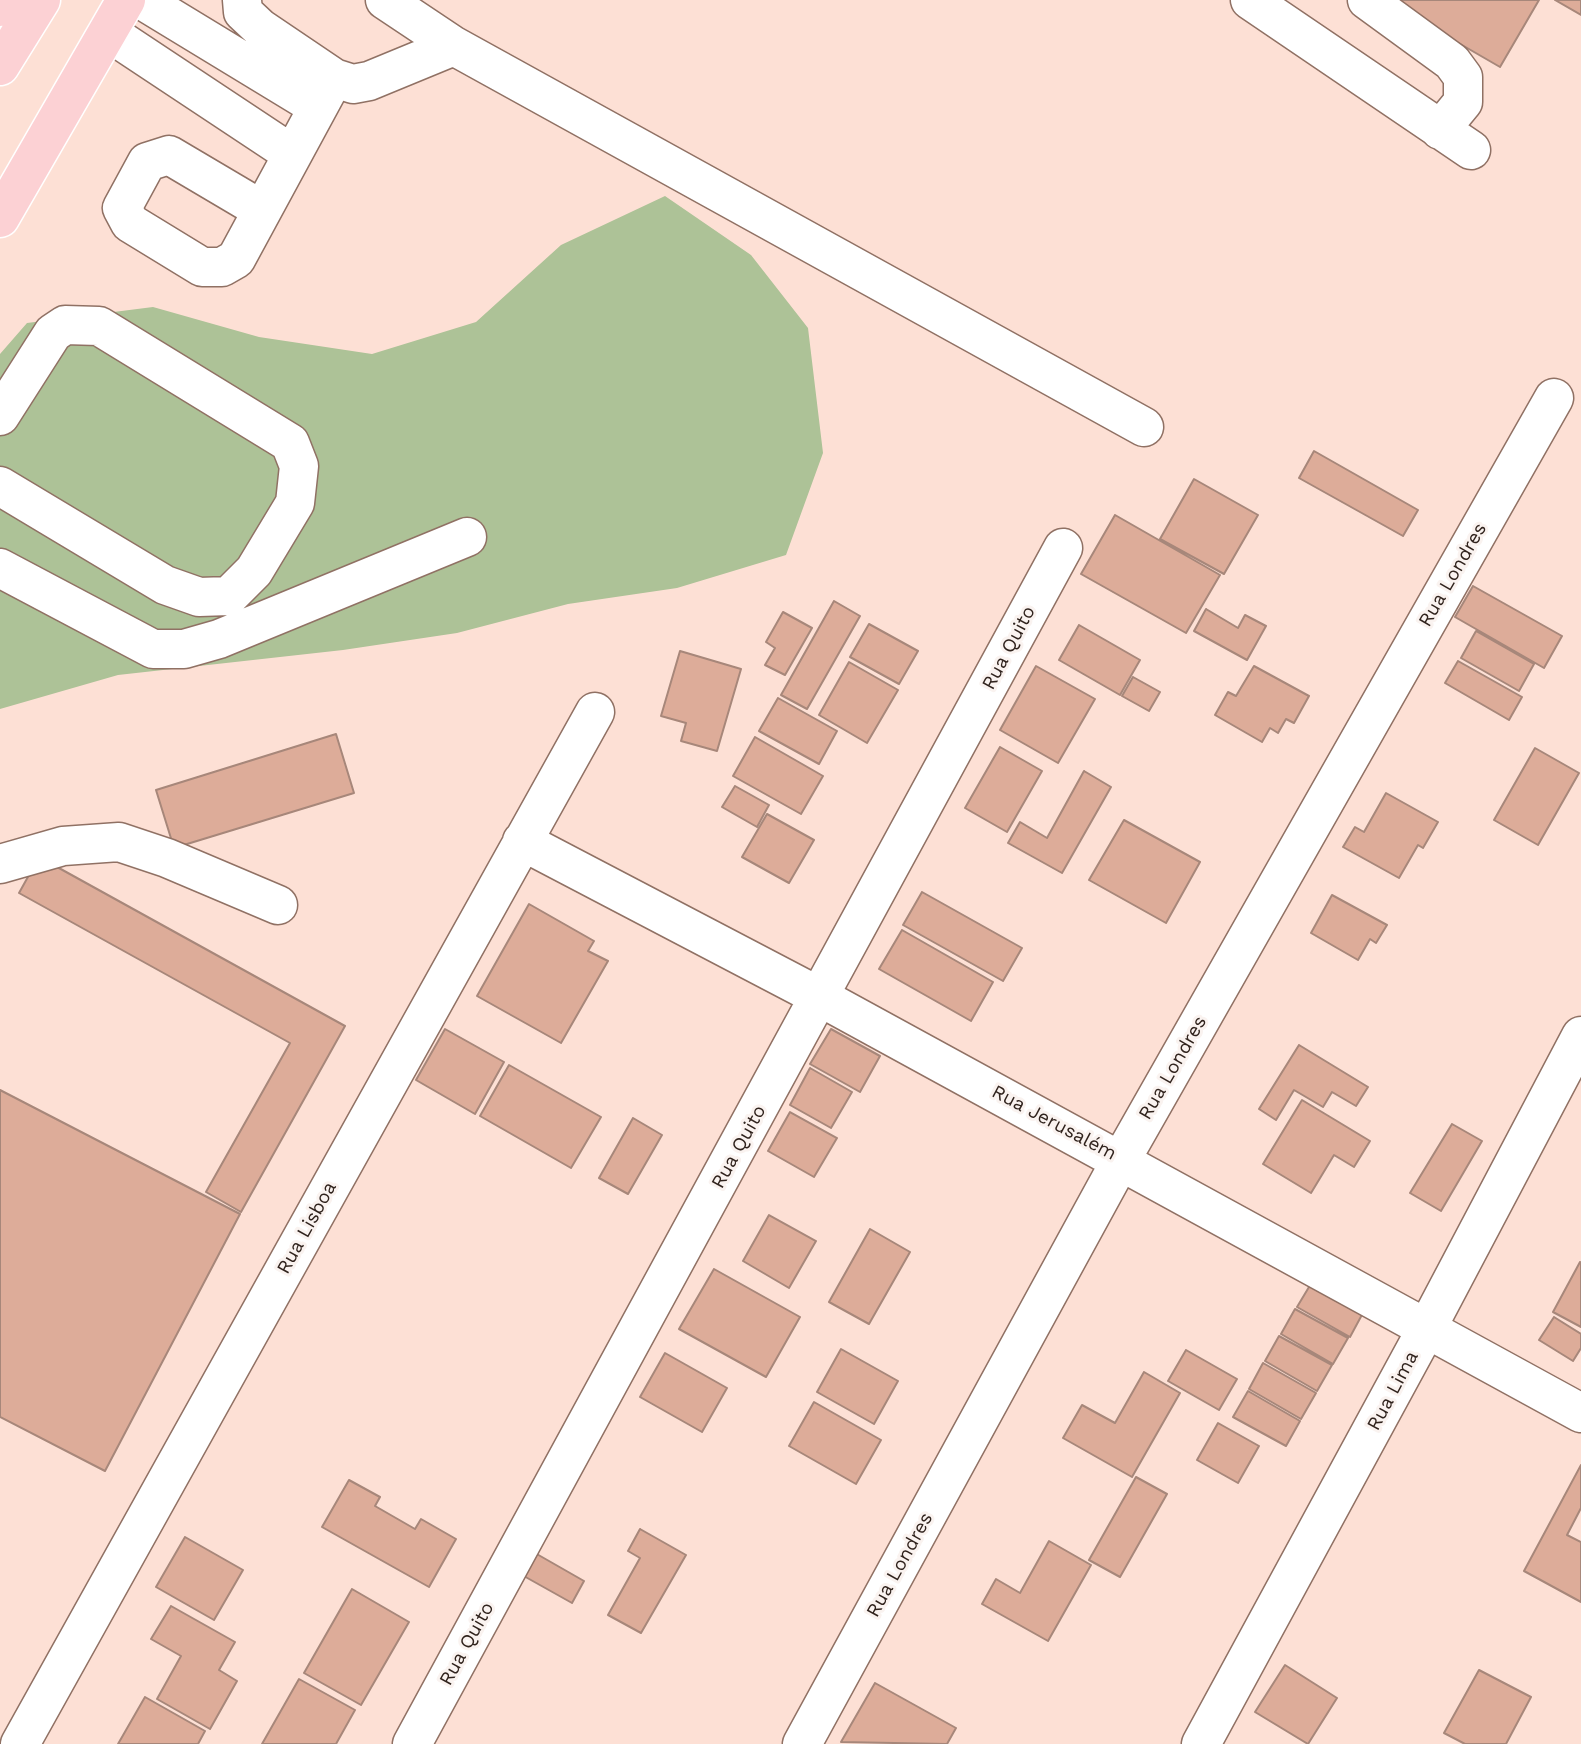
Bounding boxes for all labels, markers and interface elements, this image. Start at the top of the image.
street label: Rua Londres [1414,519,1492,631]
street label: Rua Quito [977,602,1041,694]
street label: Rua Londres [1134,1012,1212,1124]
street label: Rua Jerusalém [988,1081,1120,1165]
street label: Rua Quito [707,1101,771,1193]
street label: Rua Lisboa [272,1178,342,1278]
street label: Rua Lima [1363,1347,1423,1435]
street label: Rua Londres [862,1509,938,1621]
street label: Rua Quito [435,1598,499,1690]

